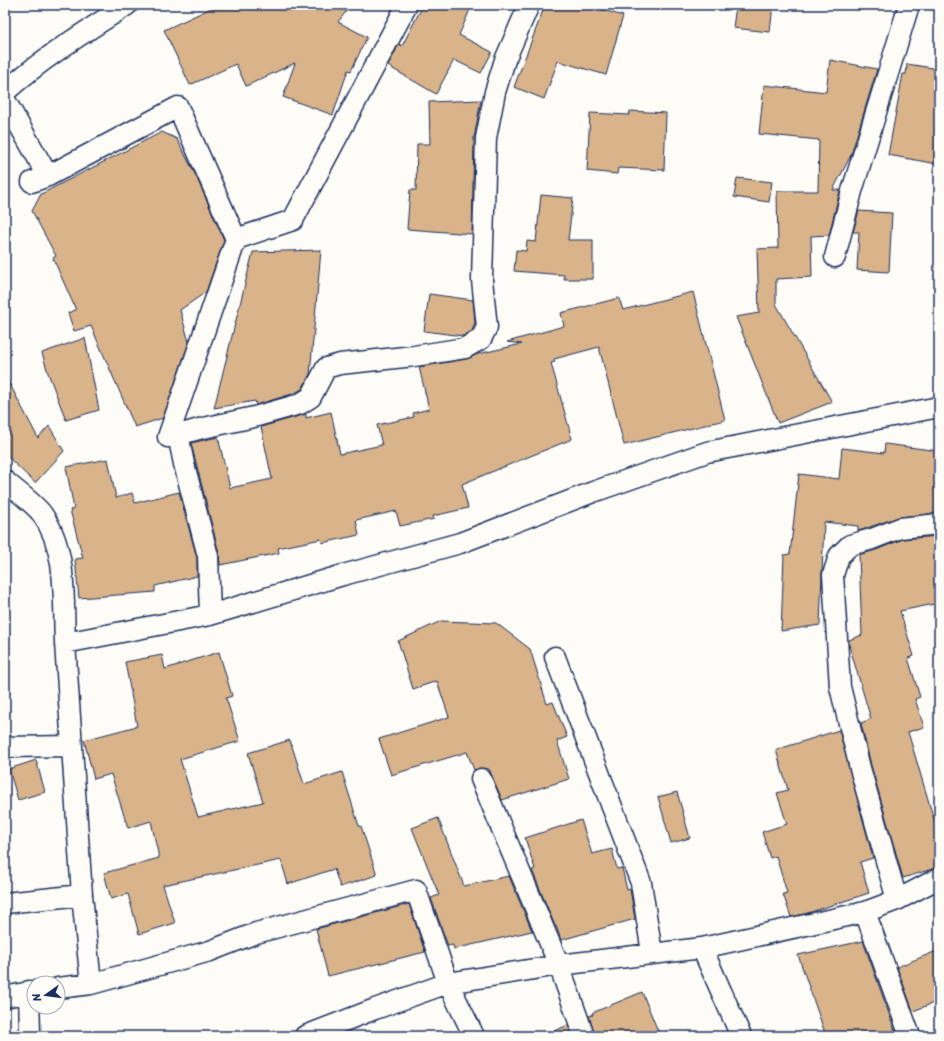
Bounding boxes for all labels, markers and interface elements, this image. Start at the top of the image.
north arrow [26,975,66,1015]
text: N [27,991,47,1004]

